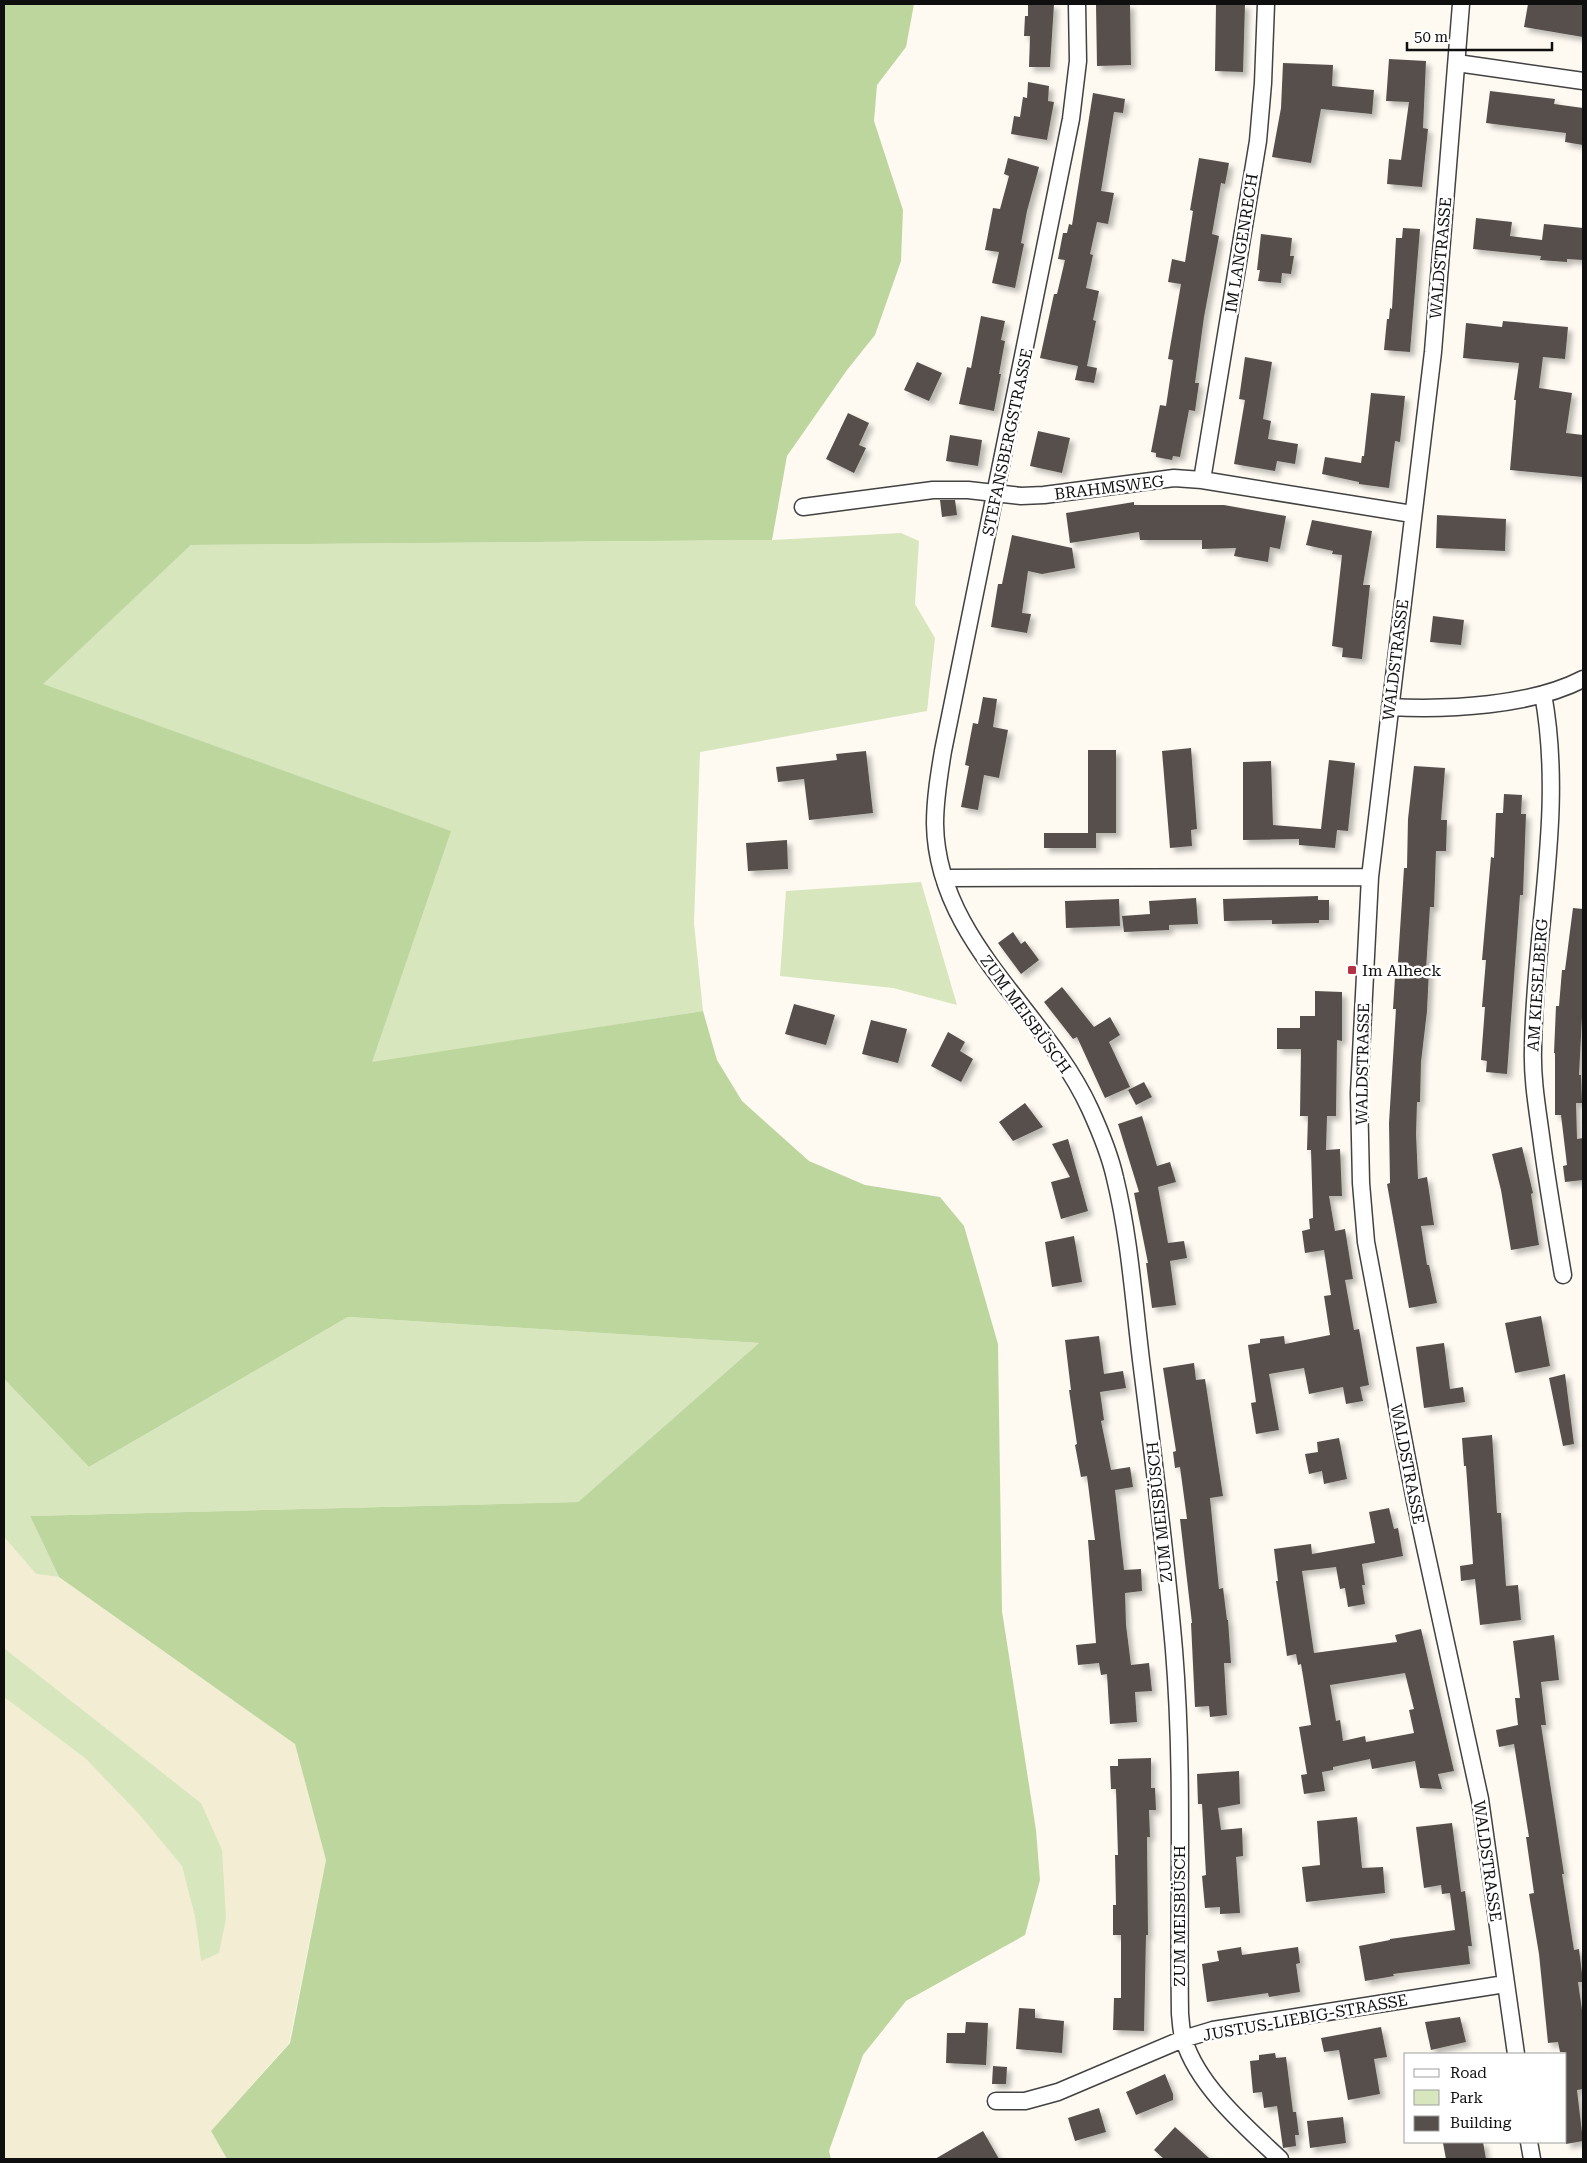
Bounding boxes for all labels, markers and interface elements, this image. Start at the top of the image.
scale bar [1407,20,1552,52]
text: 50 m [1414,28,1449,46]
street label: IM LANGENRECH [1221,172,1262,314]
street label: WALDSTRASSE [1426,196,1455,320]
street label: STEFANSBERGSTRASSE [978,347,1037,538]
street label: BRAHMSWEG [1053,471,1166,504]
street label: WALDSTRASSE [1379,598,1412,722]
street label: AM KIESELBERG [1523,917,1552,1052]
street label: ZUM MEISBÜSCH [976,951,1075,1077]
place label: Im Alheck [1362,961,1441,980]
marker: Im Alheck [1346,964,1358,976]
street label: WALDSTRASSE [1352,1003,1373,1125]
street label: WALDSTRASSE [1387,1402,1428,1526]
street label: ZUM MEISBÜSCH [1143,1441,1176,1583]
street label: WALDSTRASSE [1470,1799,1505,1923]
street label: ZUM MEISBÜSCH [1170,1845,1189,1987]
street label: JUSTUS-LIEBIG-STRASSE [1201,1990,1409,2045]
legend [1404,2053,1567,2143]
text: Road [1450,2064,1487,2082]
text: Park [1450,2089,1484,2107]
text: Building [1450,2114,1512,2132]

